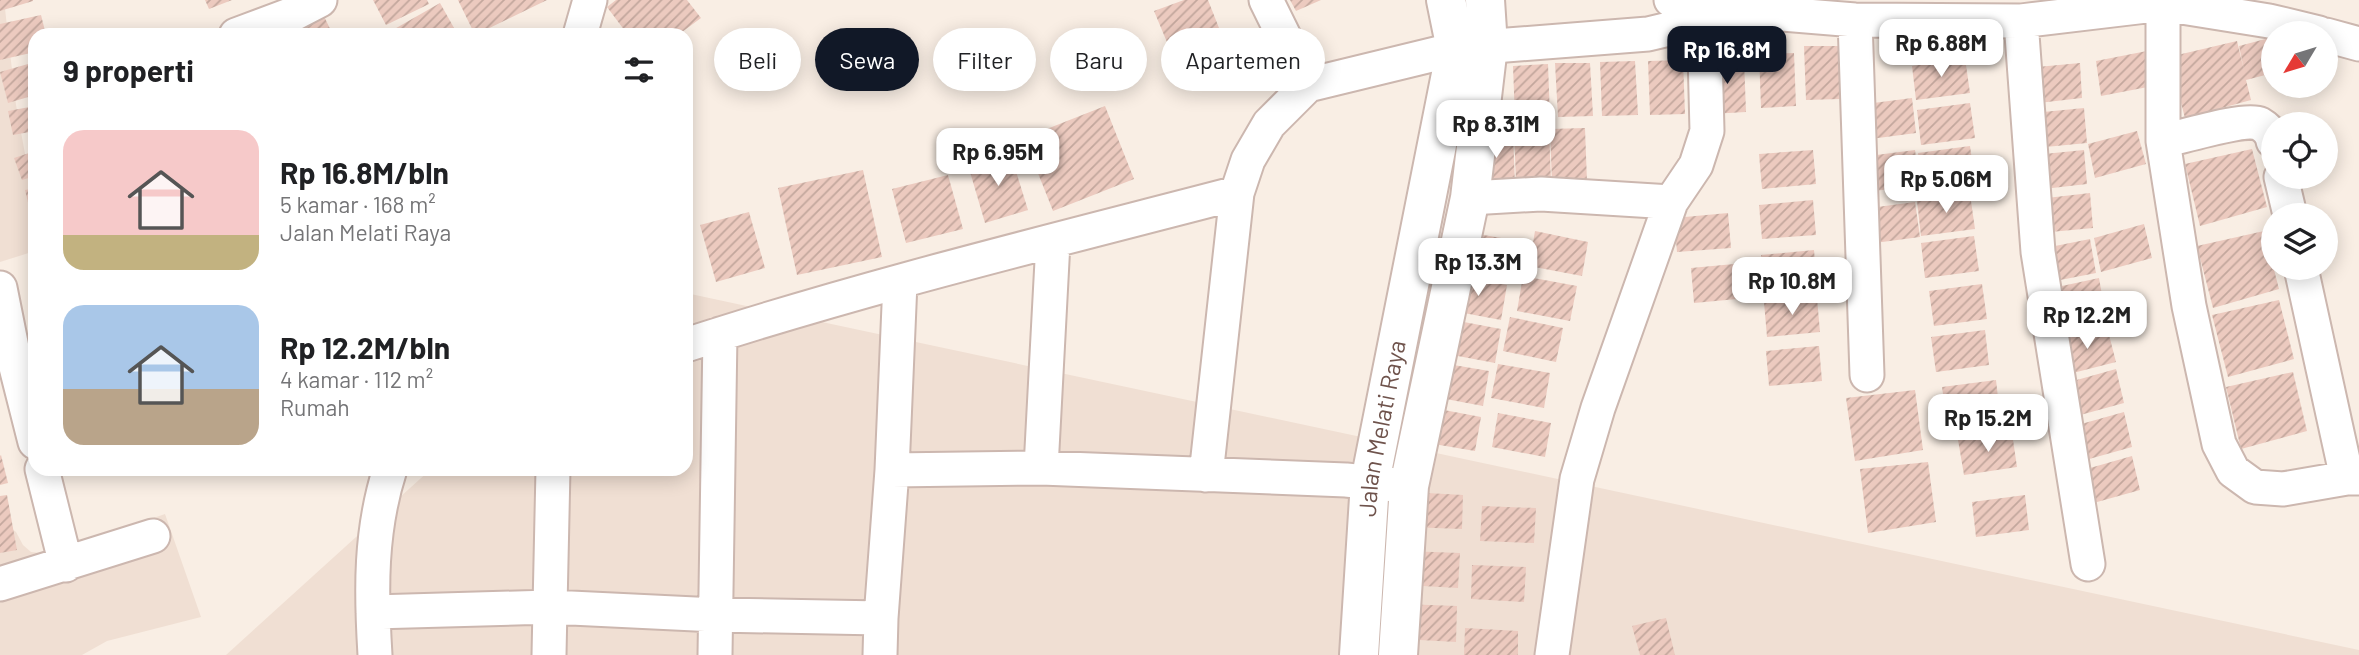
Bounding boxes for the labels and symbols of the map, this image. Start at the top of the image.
pin: Rp 6.88M [1869,20,2013,79]
north arrow [2261,21,2338,98]
pin: Rp 16.8M [1655,27,1799,86]
pin: Rp 8.31M [1424,100,1568,160]
pin: Rp 6.95M [926,128,1070,188]
pin: Rp 5.06M [1874,156,2018,215]
pin: Rp 13.3M [1406,238,1550,298]
pin: Rp 10.8M [1720,258,1864,317]
pin: Rp 12.2M [2015,292,2159,351]
street label: Jalan Melati Raya [1352,338,1411,518]
pin: Rp 15.2M [1916,394,2060,454]

